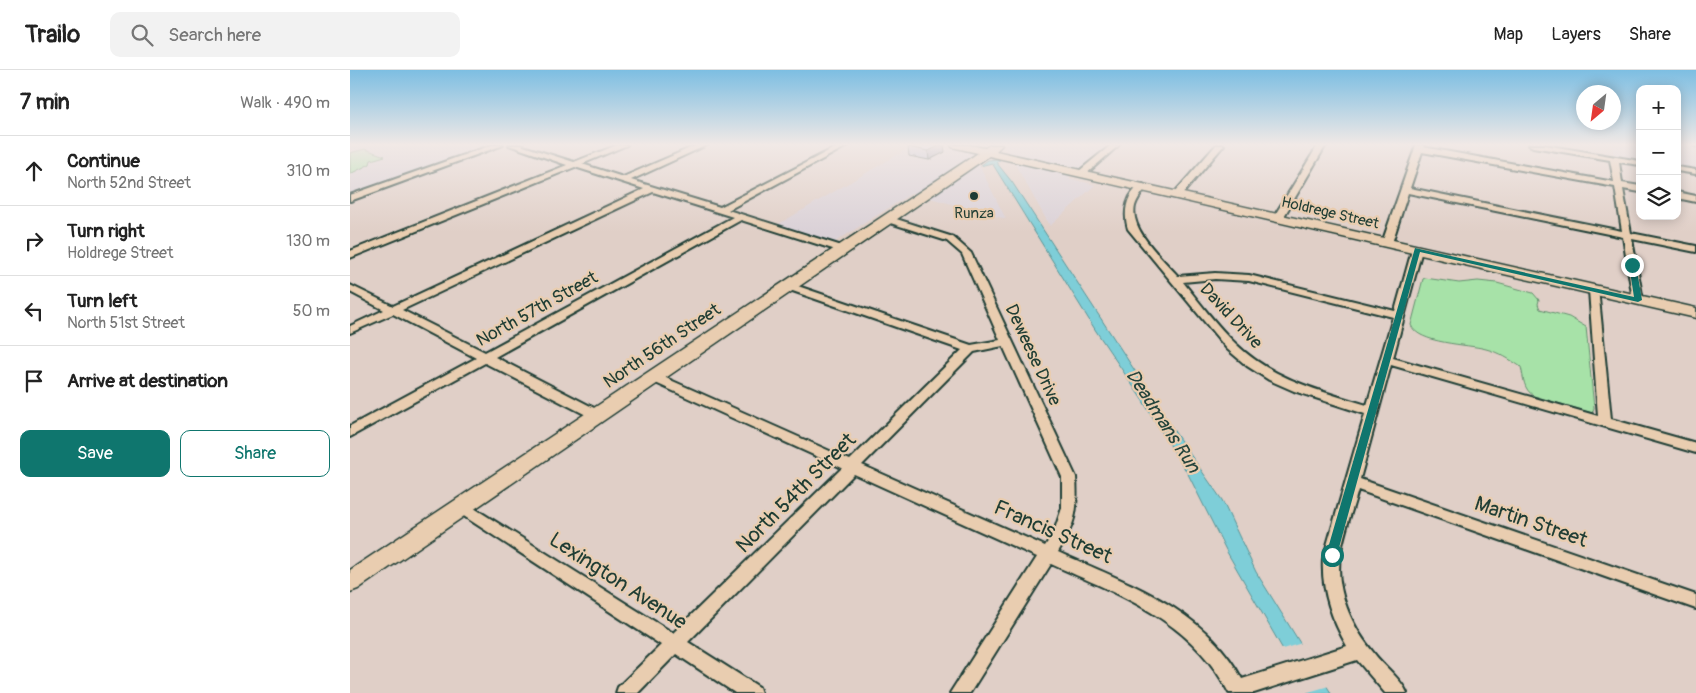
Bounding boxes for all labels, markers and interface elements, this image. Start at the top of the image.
search box [110,12,460,57]
text: Trailo [25,20,80,49]
icon: search [128,21,156,49]
text: Search here [168,23,261,47]
text: Map [1494,23,1523,46]
text: Layers [1551,23,1601,46]
text: Share [1629,23,1671,46]
north arrow [1576,85,1621,130]
map controls [1636,85,1681,220]
button: + [1636,85,1681,130]
text: 7 min [20,89,70,116]
text: Walk · 490 m [240,93,330,113]
button: − [1636,130,1681,175]
text: Continue [67,149,140,173]
icon: ahead [20,157,48,185]
text: 310 m [286,161,330,181]
text: North 52nd Street [67,173,191,193]
button: layers [1636,175,1681,220]
marker: Runza [968,190,980,202]
street label: Holdrege Street [1279,193,1382,234]
place label: Runza [954,204,994,223]
text: Turn right [67,219,145,243]
icon: right [20,227,48,255]
text: 130 m [286,231,330,251]
text: Holdrege Street [67,243,173,263]
route end [1621,254,1644,277]
street label: North 57th Street [472,266,603,352]
street label: David Drive [1195,278,1267,354]
text: Turn left [67,289,137,313]
icon: left [20,297,48,325]
street label: North 56th Street [599,298,726,394]
text: 50 m [293,301,330,321]
street label: Deweese Drive [999,301,1067,410]
text: North 51st Street [67,313,185,333]
water label: Deadmans Run [1121,365,1206,478]
icon: arrive [20,367,48,395]
text: Arrive at destination [67,369,228,393]
street label: North 54th Street [730,427,862,559]
button: Save [20,430,170,477]
button: Share [180,430,330,477]
street label: Martin Street [1471,490,1592,554]
street label: Francis Street [990,494,1117,570]
street label: Lexington Avenue [544,526,693,636]
route start [1321,544,1344,567]

